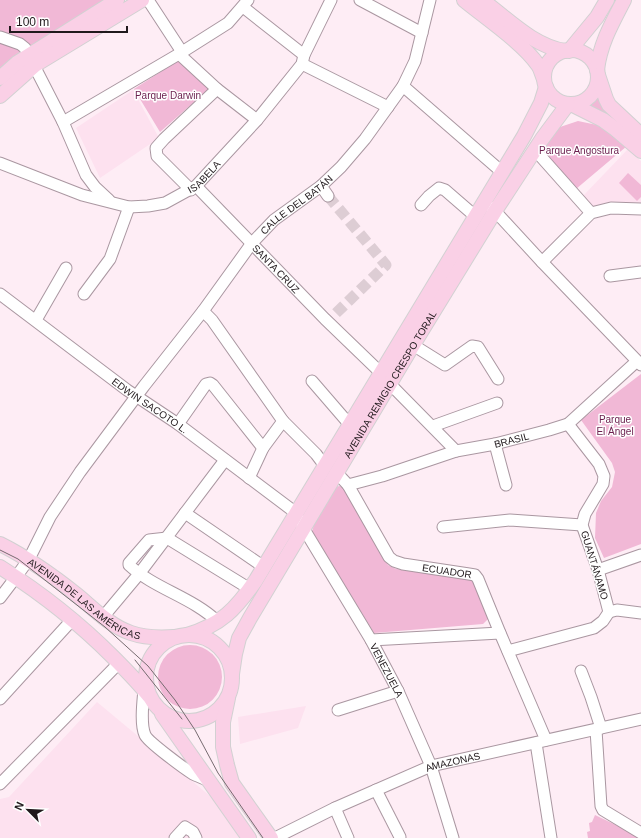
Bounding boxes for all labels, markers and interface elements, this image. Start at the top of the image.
scale bar [10,8,127,34]
text: 100 m [16,15,49,29]
park label: Parque Darwin [135,90,201,101]
park label: Parque Angostura [539,145,619,156]
street label: ISABELA [186,158,223,196]
street label: CALLE DEL BATÁN [258,173,335,237]
street label: SANTA CRUZ [250,243,301,295]
street label: AVENIDA REMIGIO CRESPO TORAL [342,308,439,460]
street label: EDWIN SACOTO L. [110,376,190,436]
park label: Parque El Ángel [596,414,634,437]
street label: BRASIL [493,430,531,450]
street label: GUANTÁNAMO [579,529,611,601]
street label: AVENIDA DE LAS AMÉRICAS [26,556,142,642]
street label: ECUADOR [421,562,473,580]
street label: VENEZUELA [368,642,405,699]
street label: AMAZONAS [424,750,482,774]
north arrow [8,790,48,830]
text: N [12,800,26,812]

